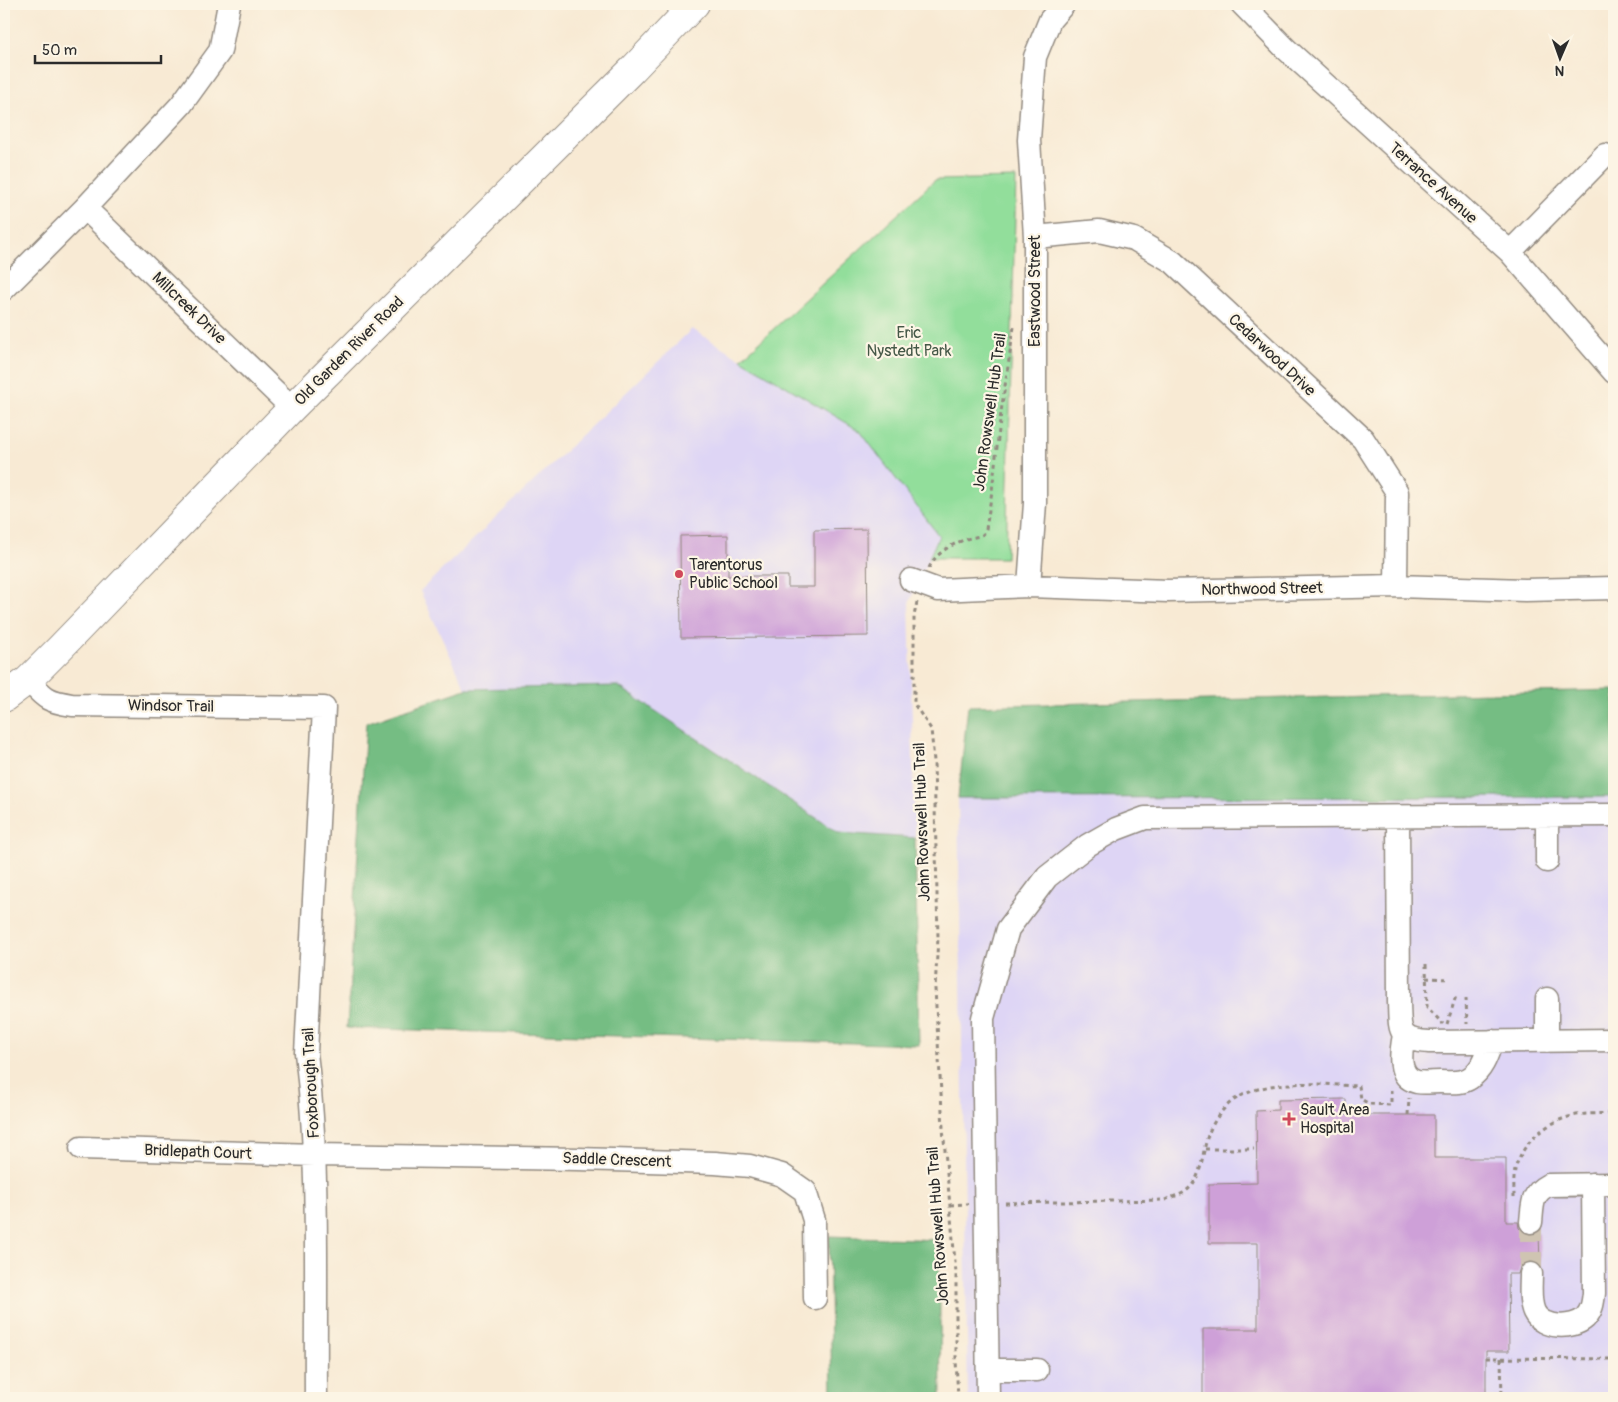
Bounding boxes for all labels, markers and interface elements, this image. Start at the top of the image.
scale bar [35,32,161,64]
north arrow [1536,32,1586,82]
text: 50 m [42,41,77,60]
text: N [1555,62,1565,79]
street label: Terrance Avenue [1385,138,1481,228]
street label: Eastwood Street [1025,234,1045,347]
street label: Millcreek Drive [148,268,230,348]
street label: Old Garden River Road [290,292,408,410]
street label: Cedarwood Drive [1224,309,1320,401]
park label: Eric Nystedt Park [867,323,952,361]
street label: John Rowswell Hub Trail [969,332,1011,492]
place label: Tarentorus Public School [689,555,778,593]
marker: Tarentorus Public School [673,568,685,580]
street label: Northwood Street [1201,578,1324,600]
street label: Windsor Trail [128,695,214,717]
street label: John Rowswell Hub Trail [909,742,935,902]
street label: Foxborough Trail [298,1027,324,1139]
place label: Sault Area Hospital [1300,1100,1369,1138]
marker: Sault Area Hospital [1282,1112,1296,1126]
street label: Bridlepath Court [144,1140,253,1164]
street label: John Rowswell Hub Trail [922,1146,954,1306]
street label: Saddle Crescent [562,1148,672,1172]

